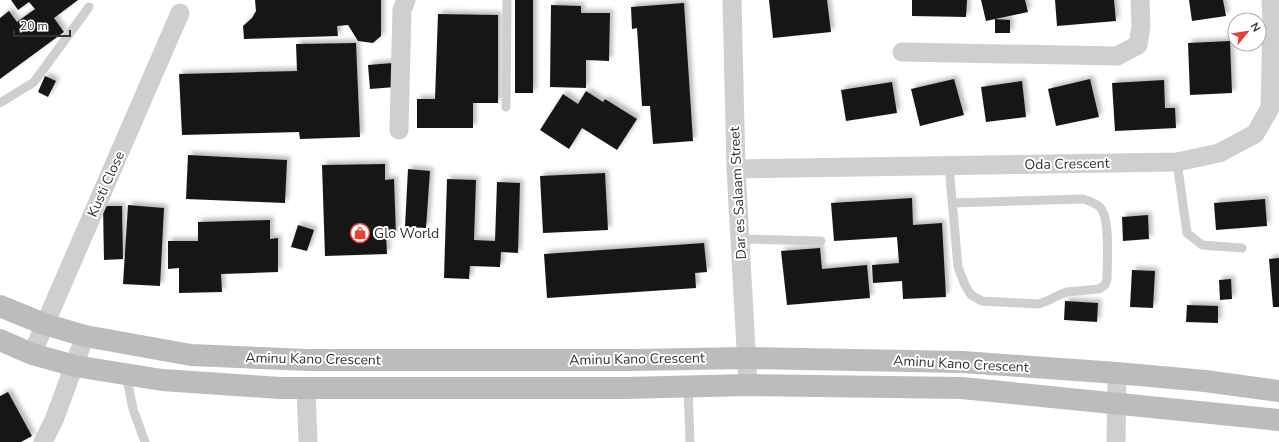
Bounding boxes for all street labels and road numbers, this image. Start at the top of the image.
street label: Dar es Salaam Street [725,126,751,260]
street label: Kusti Close [83,148,129,220]
street label: Oda Crescent [1024,154,1110,174]
street label: Aminu Kano Crescent [245,348,381,370]
street label: Aminu Kano Crescent [569,348,705,370]
street label: Aminu Kano Crescent [893,351,1029,377]

